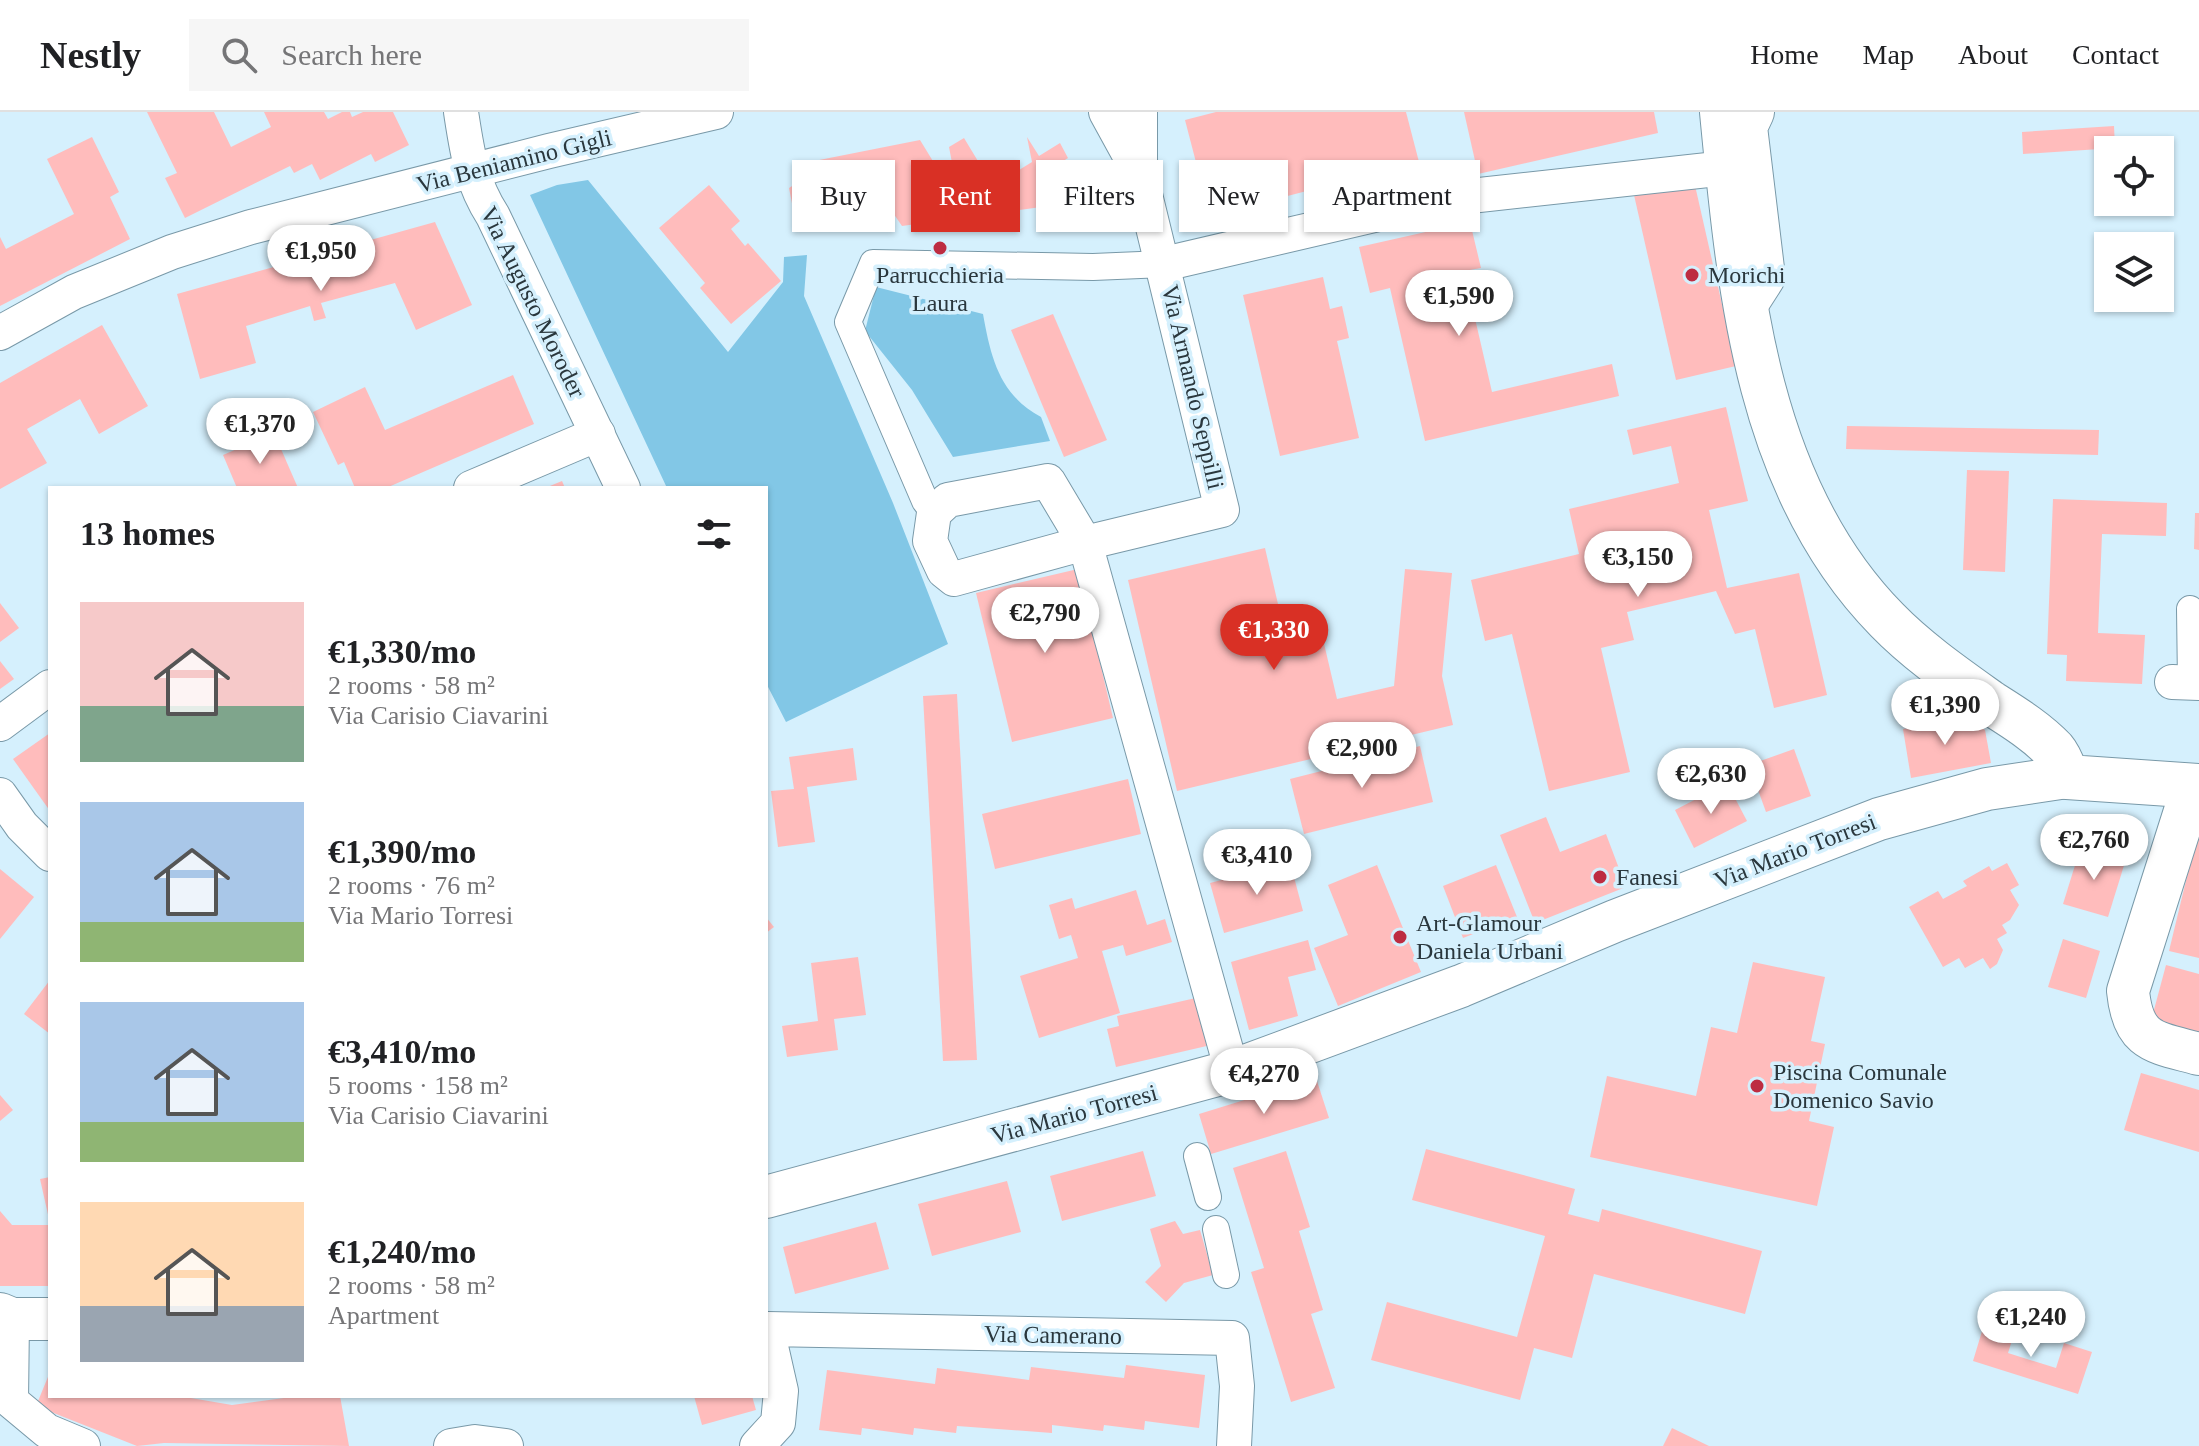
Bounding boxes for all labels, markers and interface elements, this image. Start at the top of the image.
search box [189,19,749,91]
icon: search [217,33,261,77]
text: Nestly [40,34,141,76]
text: Search here [281,38,422,71]
text: Home [1750,39,1819,70]
text: Map [1863,39,1914,70]
text: About [1958,39,2028,70]
text: Contact [2072,39,2159,70]
street label: Via Beniamino Gigli [414,124,614,198]
map controls [2094,136,2174,312]
button: locate [2094,136,2174,216]
chip: Buy [792,160,895,232]
chip: Rent [911,160,1020,232]
chip: Filters [1036,160,1163,232]
chip: New [1179,160,1288,232]
chip: Apartment [1304,160,1480,232]
street label: Via Augusto Moroder [475,202,591,402]
pin: €1,950 [256,225,386,293]
button: layers [2094,232,2174,312]
text: €1,950 [285,236,357,265]
marker: Parrucchieria Laura [931,239,949,257]
place label: Parrucchieria Laura [876,262,1004,316]
place label: Morichi [1708,262,1786,288]
marker: Morichi [1683,266,1701,284]
pin: €1,590 [1394,270,1524,338]
text: €1,590 [1423,281,1495,310]
street label: Via Armando Seppilli [1157,282,1229,492]
pin: €1,370 [195,398,325,466]
text: €1,370 [224,409,296,438]
icon: filters [692,512,736,556]
text: 13 homes [80,515,215,552]
pin: €3,150 [1573,531,1703,599]
text: €3,150 [1602,542,1674,571]
pin: €2,790 [980,587,1110,655]
text: €2,790 [1009,598,1081,627]
pin: €1,330 [1209,604,1339,672]
text: €1,330 [1238,615,1310,644]
text: €1,330/mo [328,633,476,670]
icon: home [144,634,240,730]
text: 2 rooms · 58 m² [328,671,495,700]
pin: €1,390 [1880,679,2010,747]
text: €1,390 [1909,690,1981,719]
text: Via Carisio Ciavarini [328,701,549,730]
pin: €2,900 [1297,722,1427,790]
text: €2,900 [1326,733,1398,762]
pin: €2,630 [1646,748,1776,816]
text: €2,630 [1675,759,1747,788]
street label: Via Mario Torresi [1710,808,1880,894]
pin: €2,760 [2029,814,2159,882]
text: €2,760 [2058,825,2130,854]
pin: €3,410 [1192,829,1322,897]
text: €1,390/mo [328,833,476,870]
icon: home [144,834,240,930]
text: €3,410 [1221,840,1293,869]
place label: Fanesi [1616,864,1679,890]
marker: Fanesi [1591,868,1609,886]
text: 2 rooms · 76 m² [328,871,495,900]
text: Via Mario Torresi [328,901,513,930]
place label: Art-Glamour Daniela Urbani [1416,910,1564,964]
marker: Art-Glamour Daniela Urbani [1391,928,1409,946]
text: €3,410/mo [328,1033,476,1070]
icon: home [144,1034,240,1130]
pin: €4,270 [1199,1048,1329,1116]
text: €4,270 [1228,1059,1300,1088]
place label: Piscina Comunale Domenico Savio [1773,1059,1947,1113]
text: 5 rooms · 158 m² [328,1071,508,1100]
marker: Piscina Comunale Domenico Savio [1748,1077,1766,1095]
street label: Via Mario Torresi [988,1079,1160,1149]
text: Via Carisio Ciavarini [328,1101,549,1130]
text: €1,240/mo [328,1233,476,1270]
icon: home [144,1234,240,1330]
text: 2 rooms · 58 m² [328,1271,495,1300]
pin: €1,240 [1966,1291,2096,1359]
text: Apartment [328,1301,439,1330]
text: €1,240 [1995,1302,2067,1331]
street label: Via Camerano [984,1321,1122,1349]

